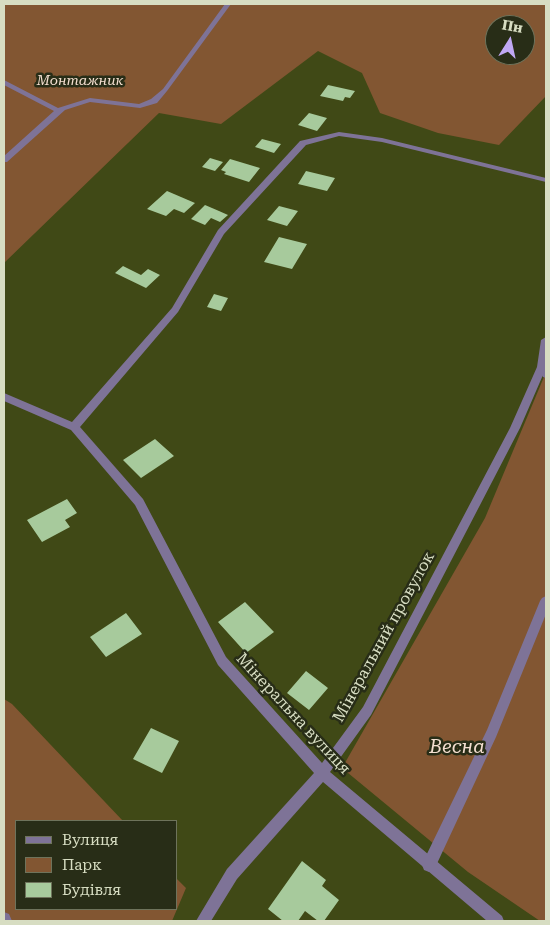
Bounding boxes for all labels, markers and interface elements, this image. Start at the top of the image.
north arrow [485,15,535,65]
text: Пн [501,17,524,36]
park label: Монтажник [37,73,123,89]
street label: Мінеральний провулок [329,548,439,726]
street label: Мінеральна вулиця [232,649,354,779]
park label: Весна [429,736,485,758]
legend [15,820,178,910]
text: Вулиця [62,831,118,849]
text: Парк [62,856,102,874]
text: Будівля [62,881,121,899]

